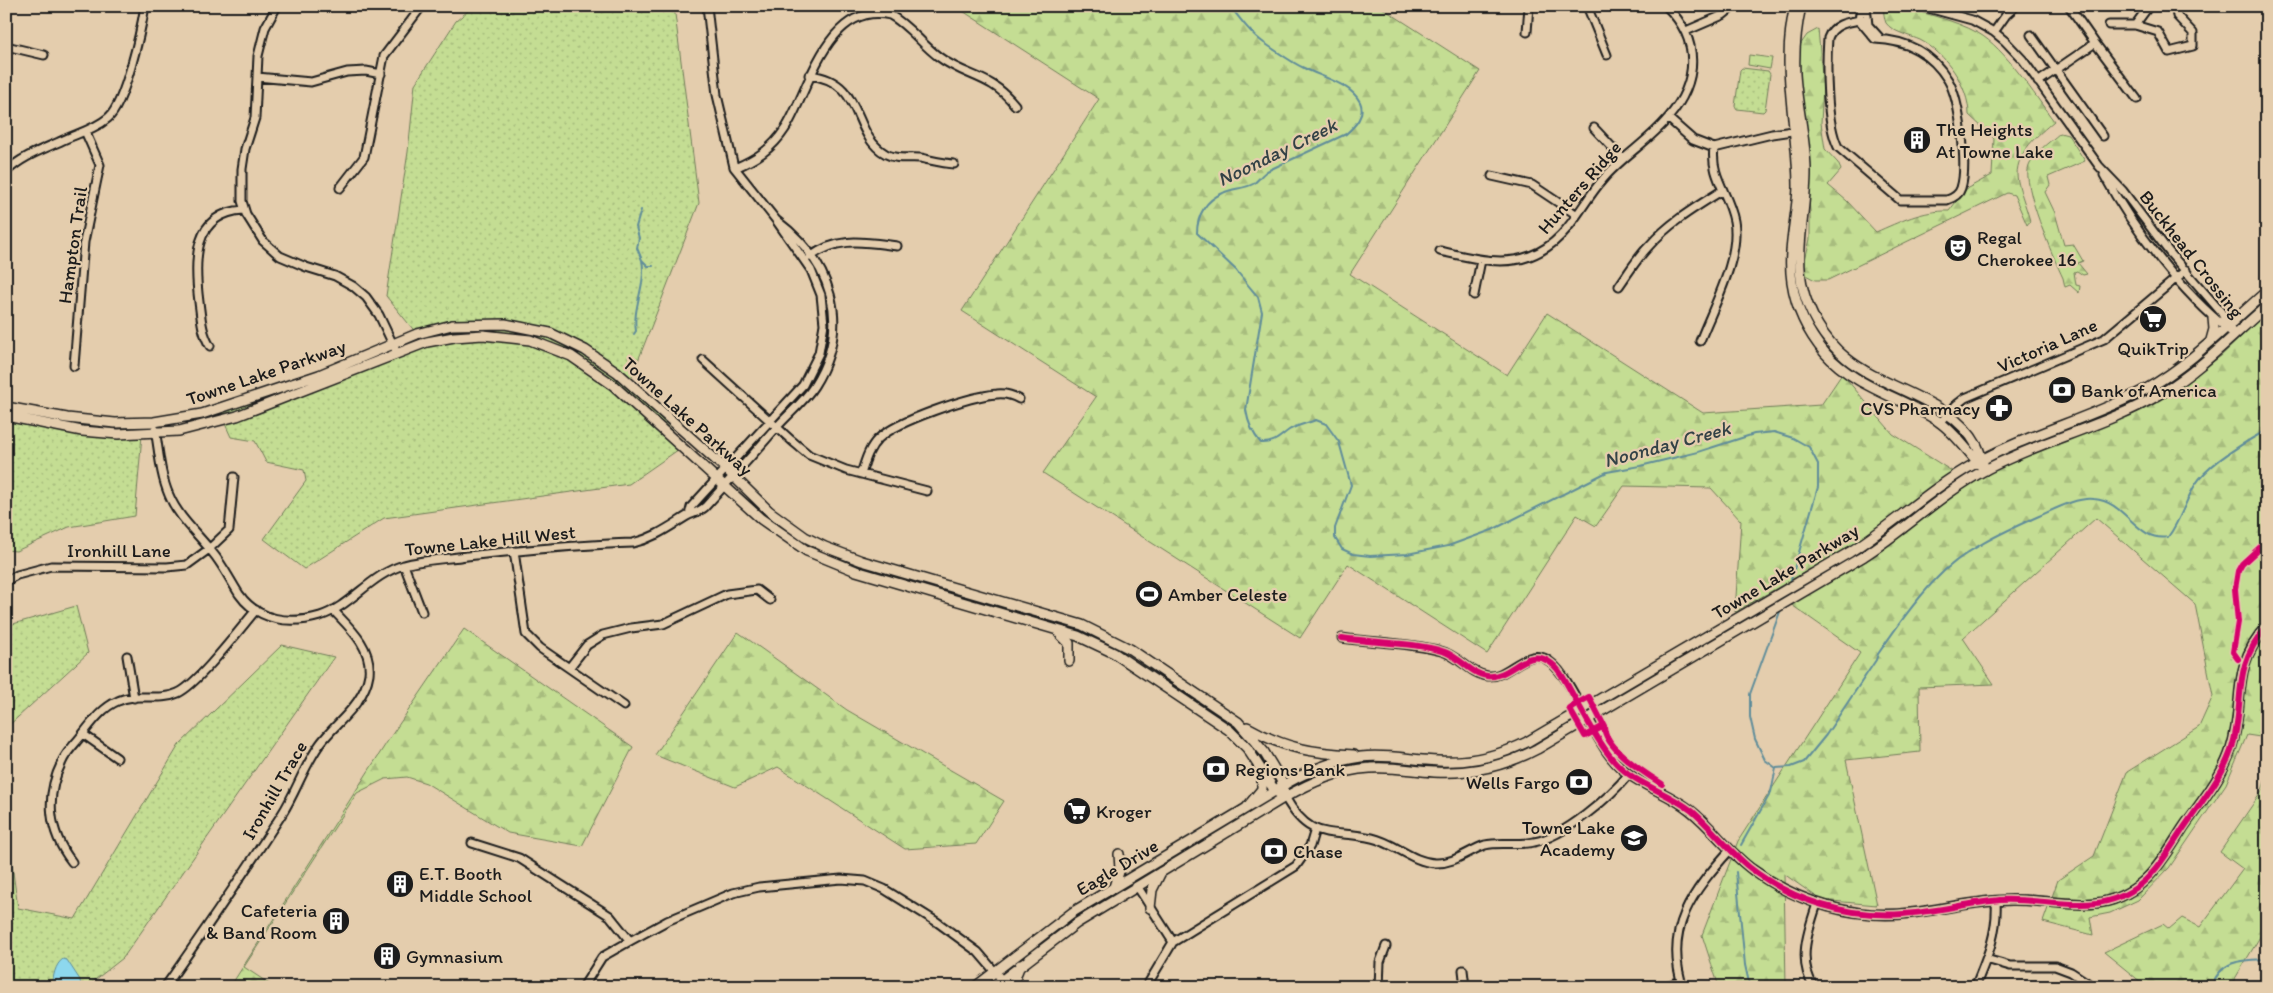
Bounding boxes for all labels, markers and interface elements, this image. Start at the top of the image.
water label: Noonday Creek [1213,112,1342,191]
place label: The Heights At Towne Lake [1936,118,2053,163]
building icon: The Heights At Towne Lake [1902,125,1932,155]
street label: Hunters Ridge [1533,136,1626,239]
street label: Hampton Trail [53,184,92,305]
street label: Buckhead Crossing [2135,186,2249,323]
place label: Regal Cherokee 16 [1977,226,2077,271]
theatre icon: Regal Cherokee 16 [1943,233,1973,263]
supermarket icon: QuikTrip [2138,304,2168,334]
street label: Victoria Lane [1994,313,2101,378]
street label: Towne Lake Parkway [184,334,349,411]
place label: QuikTrip [2117,337,2189,360]
street label: Towne Lake Parkway [618,352,757,481]
bank icon: Bank of America [2047,375,2077,405]
place label: Bank of America [2081,379,2217,402]
pharmacy icon: CVS Pharmacy [1984,393,2014,423]
place label: CVS Pharmacy [1860,397,1980,420]
water label: Noonday Creek [1601,415,1735,472]
street label: Towne Lake Parkway [1708,519,1863,624]
street label: Towne Lake Hill West [404,520,577,561]
street label: Ironhill Lane [67,539,171,562]
sports icon: Amber Celeste [1134,579,1164,609]
place label: Amber Celeste [1168,583,1287,606]
street label: Ironhill Trace [237,737,312,844]
bank icon: Regions Bank [1201,754,1231,784]
place label: Regions Bank [1235,758,1346,781]
bank icon: Wells Fargo [1564,767,1594,797]
place label: Wells Fargo [1466,771,1560,794]
supermarket icon: Kroger [1062,796,1092,826]
place label: Kroger [1096,800,1152,823]
place label: Towne Lake Academy [1522,816,1615,861]
school or university icon: Towne Lake Academy [1619,823,1649,853]
street label: Eagle Drive [1072,834,1162,901]
bank icon: Chase [1259,836,1289,866]
place label: Chase [1293,840,1343,863]
place label: E.T. Booth Middle School [419,862,533,907]
building icon: E.T. Booth Middle School [385,869,415,899]
place label: Cafeteria & Band Room [206,899,317,944]
building icon: Cafeteria & Band Room [321,906,351,936]
building icon: Gymnasium [372,941,402,971]
place label: Gymnasium [406,945,504,968]

